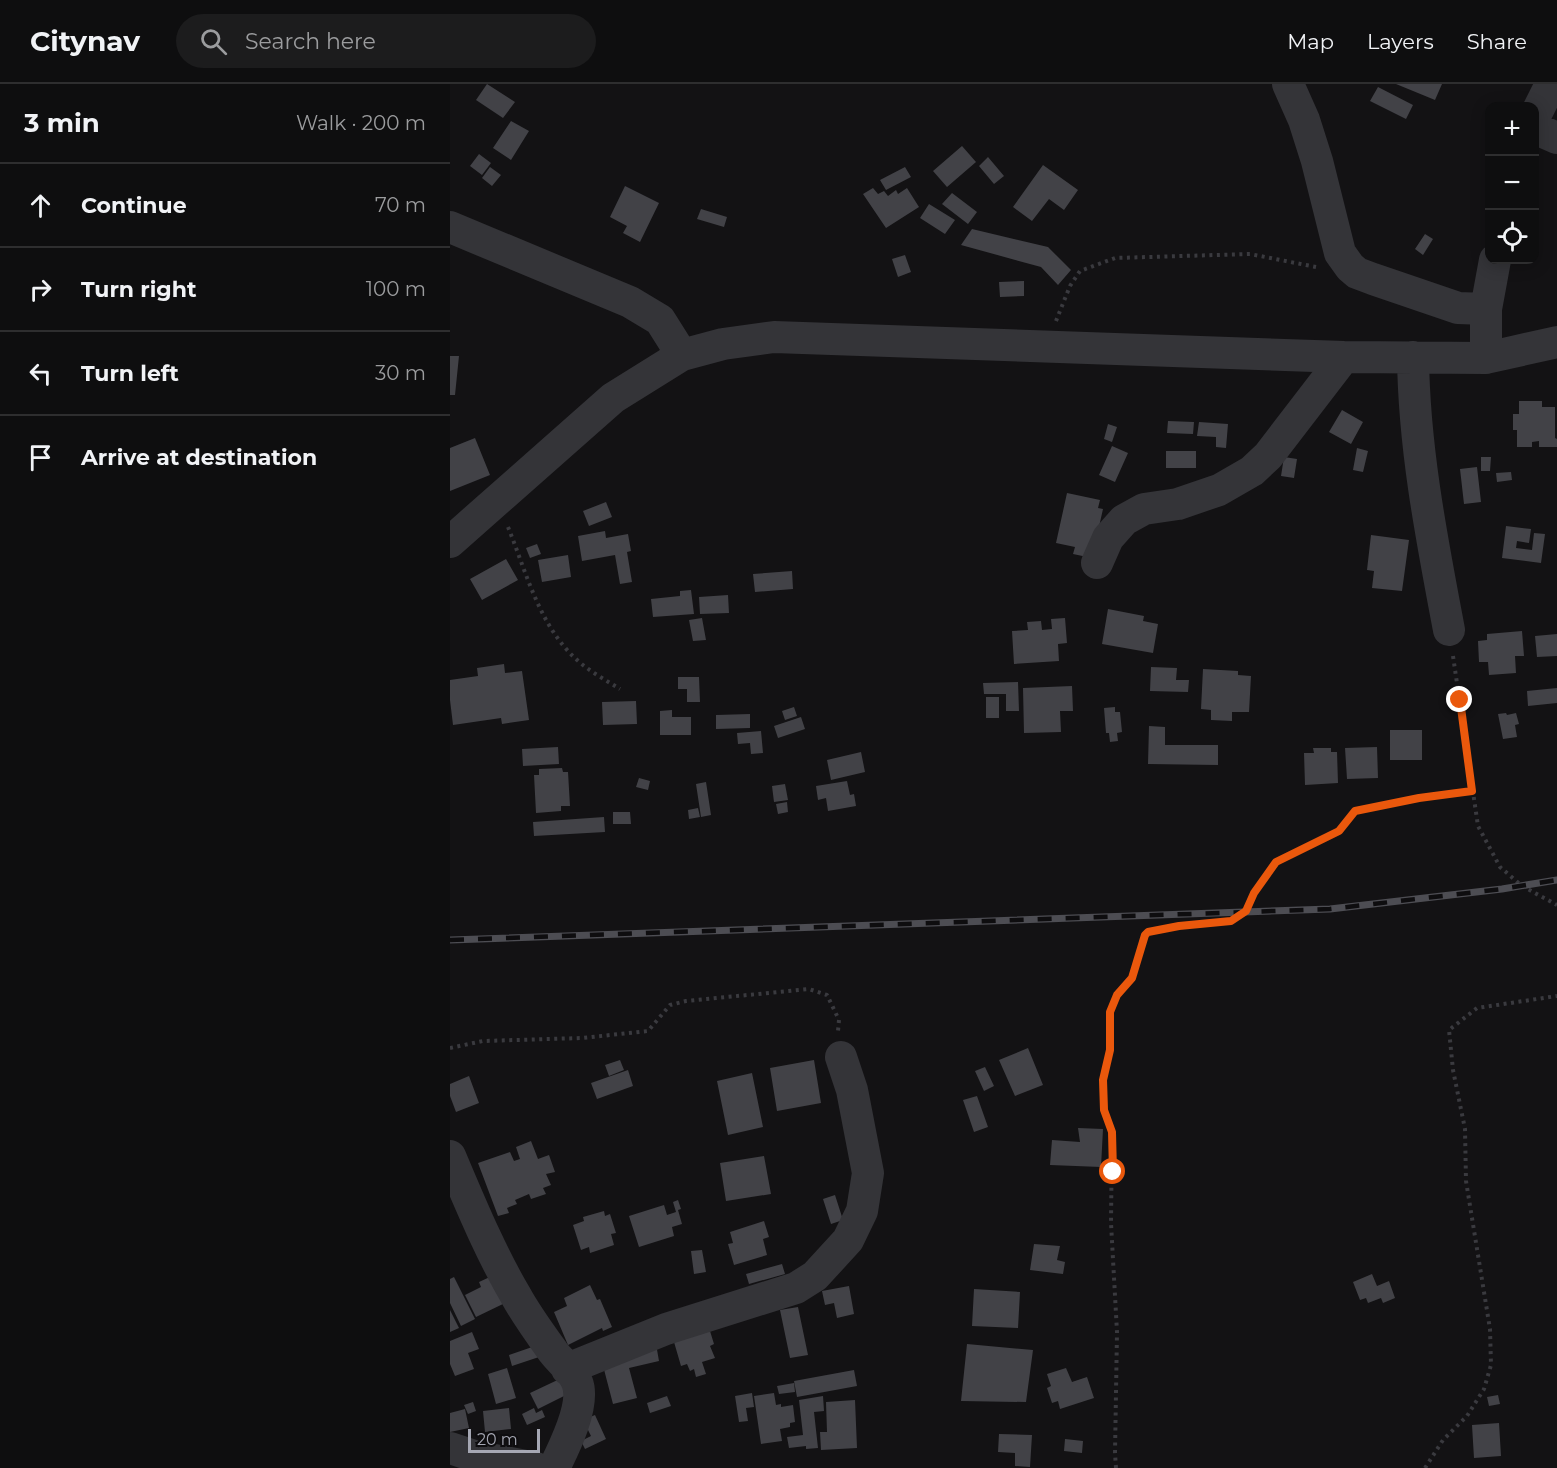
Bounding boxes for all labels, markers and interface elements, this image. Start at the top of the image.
search box [176,14,596,68]
text: Citynav [30,24,140,58]
icon: search [197,25,230,58]
text: Search here [245,28,376,55]
text: Map [1287,29,1334,54]
text: Layers [1367,29,1434,54]
text: Share [1467,29,1527,54]
map controls [1485,102,1539,264]
button: + [1485,102,1539,156]
text: 3 min [24,107,100,139]
text: Walk · 200 m [296,111,426,135]
button: − [1485,156,1539,210]
icon: ahead [24,189,57,222]
text: Continue [81,192,187,219]
text: 70 m [375,193,426,217]
button: locate [1485,210,1539,264]
icon: right [24,273,57,306]
text: Turn right [81,276,196,303]
text: 100 m [366,277,426,301]
icon: left [24,357,57,390]
text: Turn left [81,360,179,387]
text: 30 m [375,361,426,385]
icon: arrive [24,441,57,474]
text: Arrive at destination [81,444,317,471]
route end [1446,686,1472,712]
route start [1099,1158,1125,1184]
scale bar [468,1426,540,1454]
text: 20 m [477,1430,518,1449]

